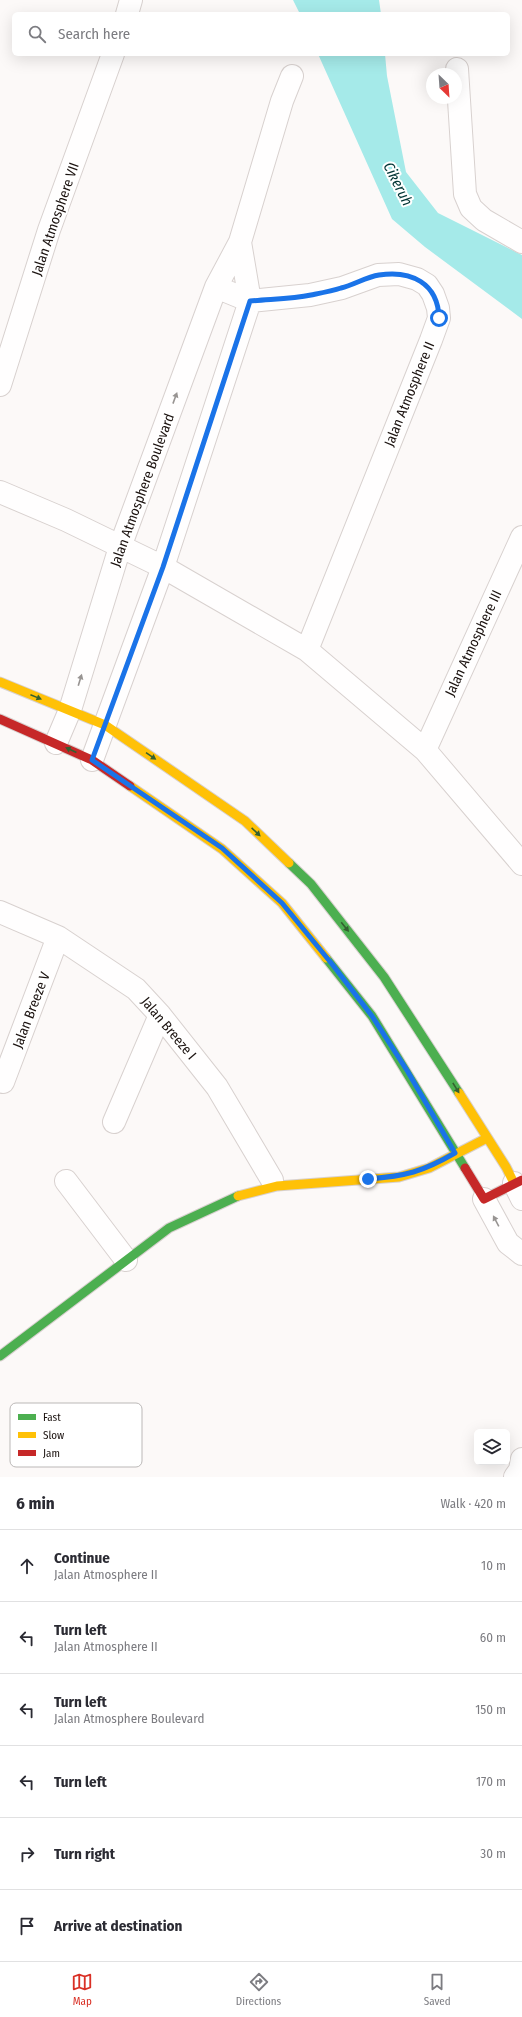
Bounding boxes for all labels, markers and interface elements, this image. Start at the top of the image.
search box [12,12,510,56]
icon: search [26,23,48,45]
text: Search here [58,25,130,43]
north arrow [426,68,462,104]
water label: Cikeruh [379,159,417,209]
street label: Jalan Atmosphere VII [28,160,83,278]
route start [430,309,448,327]
street label: Jalan Atmosphere II [381,339,438,449]
one-way arrow [172,392,178,404]
street label: Jalan Atmosphere Boulevard [107,411,178,569]
street label: Jalan Atmosphere III [441,587,506,699]
one-way arrow [77,674,83,686]
one-way arrow [31,694,43,700]
one-way arrow [65,747,77,753]
one-way arrow [146,752,156,760]
one-way arrow [251,827,261,837]
one-way arrow [341,921,350,932]
street label: Jalan Breeze V [9,969,54,1051]
street label: Jalan Breeze I [137,993,200,1063]
one-way arrow [452,1083,460,1093]
route end [359,1170,377,1188]
one-way arrow [492,1215,499,1227]
legend [10,1403,142,1467]
text: Fast [43,1411,61,1424]
text: Slow [43,1429,64,1442]
map controls [474,1429,510,1465]
button: layers [474,1429,510,1465]
text: Jam [43,1447,60,1460]
text: 6 min [16,1493,55,1514]
text: Walk · 420 m [440,1496,506,1511]
text: Continue [54,1549,110,1567]
icon: ahead [16,1555,38,1577]
text: 10 m [481,1558,506,1573]
text: Jalan Atmosphere II [54,1567,158,1582]
text: Turn left [54,1621,107,1639]
icon: left [16,1627,38,1649]
text: 60 m [480,1630,506,1645]
text: Jalan Atmosphere II [54,1639,158,1654]
text: Turn left [54,1693,107,1711]
icon: left [16,1699,38,1721]
text: 150 m [475,1702,506,1717]
text: Jalan Atmosphere Boulevard [54,1711,204,1726]
icon: left [16,1771,38,1793]
text: Turn left [54,1773,107,1791]
text: 170 m [476,1774,506,1789]
icon: right [16,1843,38,1865]
text: Turn right [54,1845,115,1863]
text: 30 m [480,1846,506,1861]
icon: arrive [16,1915,38,1937]
text: Arrive at destination [54,1917,182,1935]
tab: Map [71,1971,93,2008]
tab: Directions [236,1971,281,2008]
tab: Saved [424,1971,451,2008]

